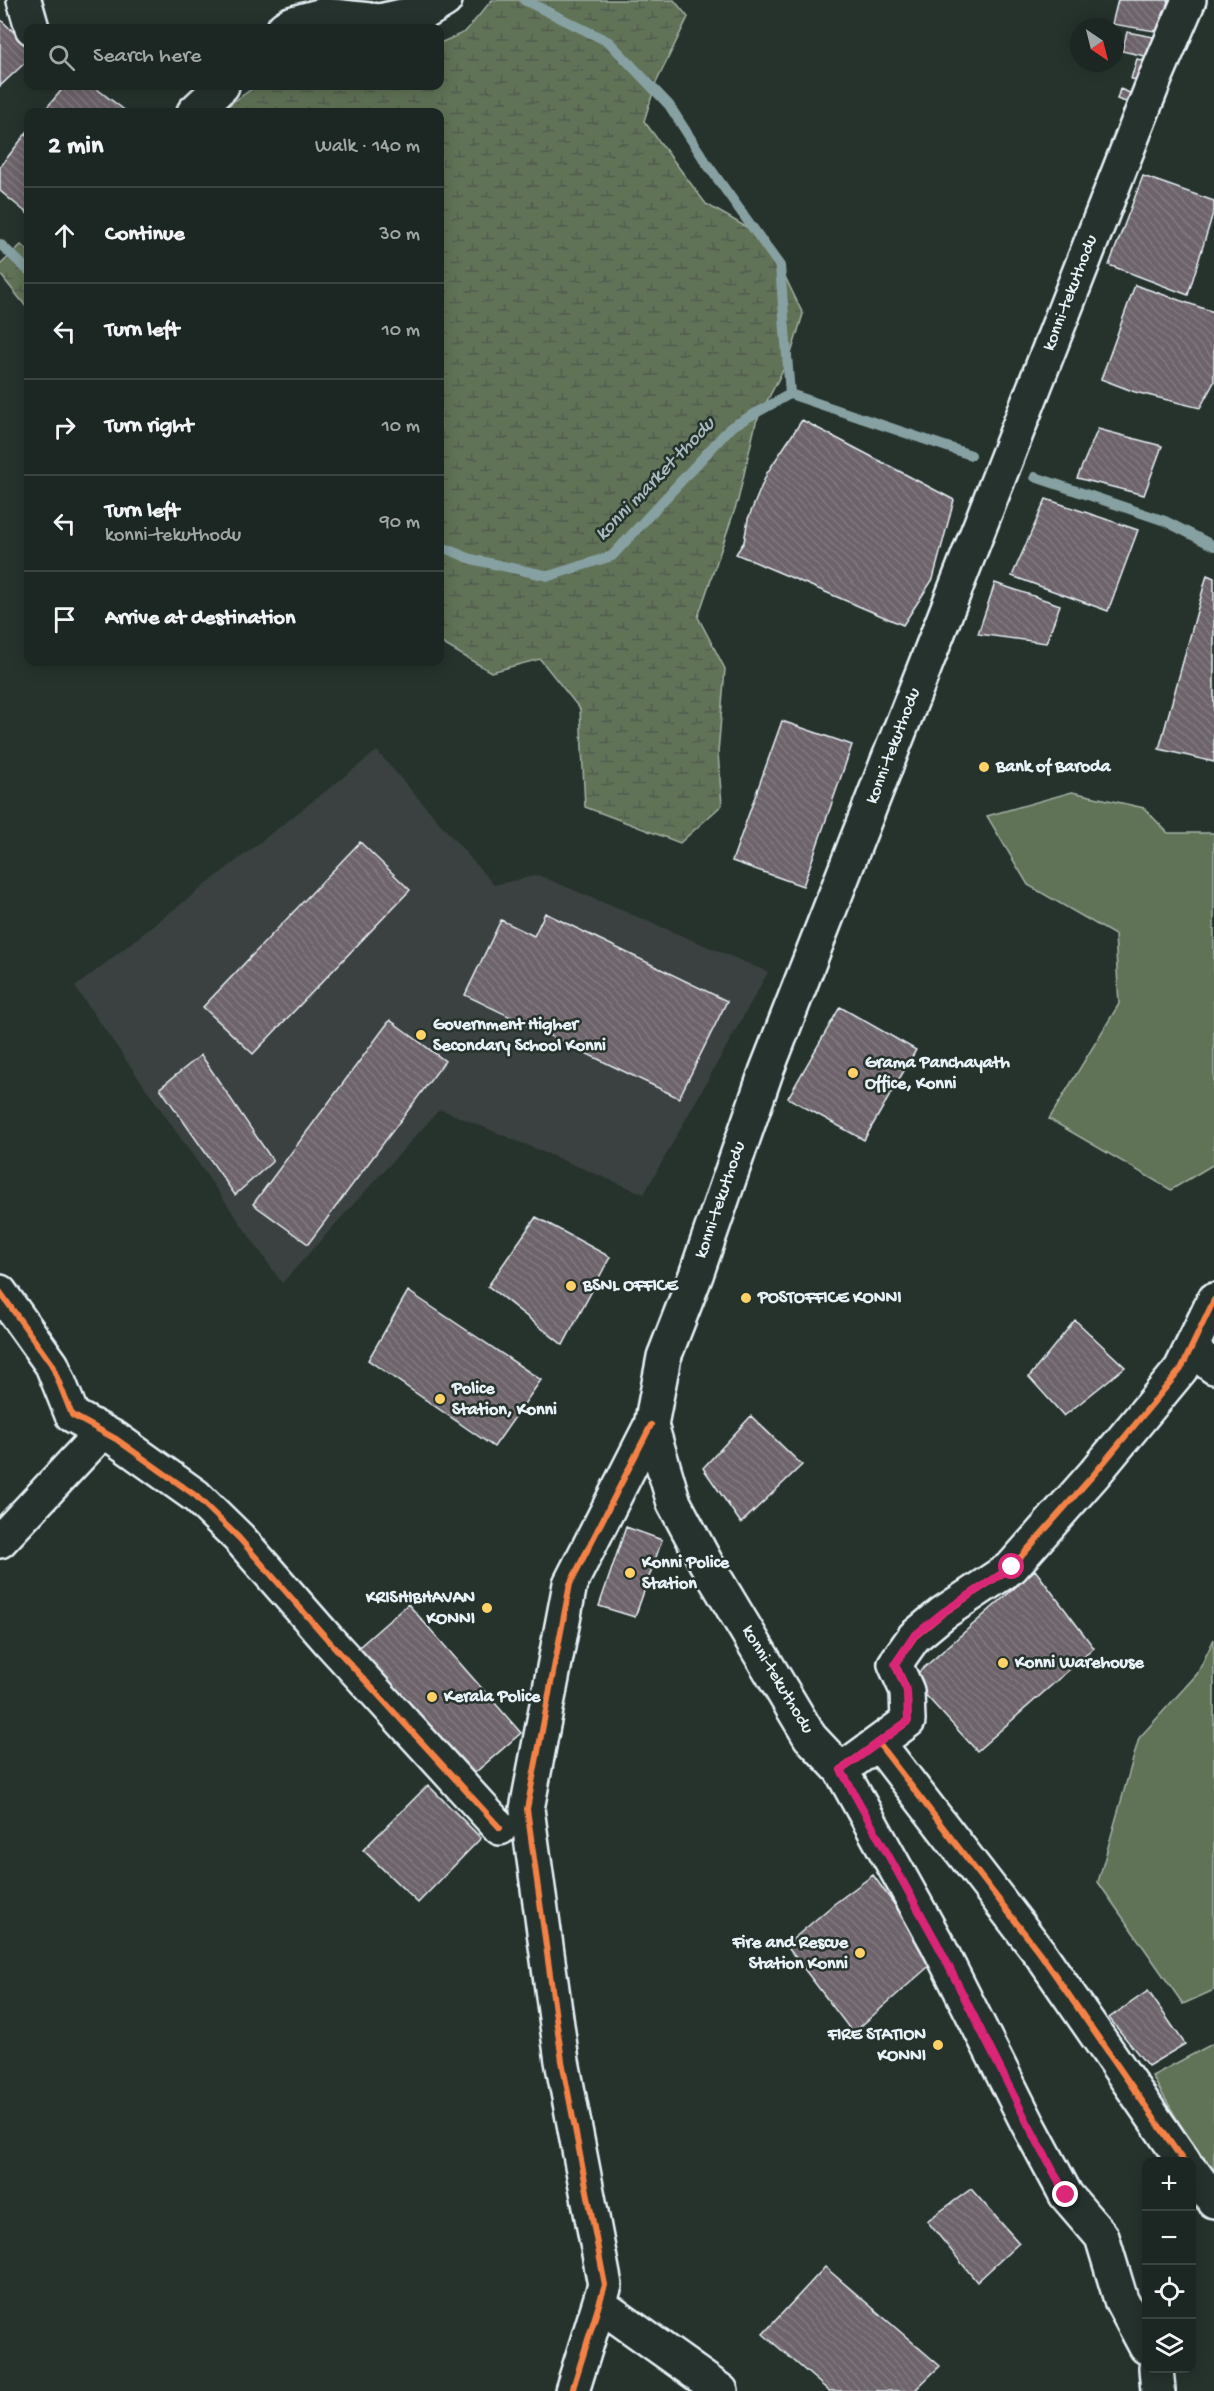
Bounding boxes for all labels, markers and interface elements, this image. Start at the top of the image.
north arrow [1070,18,1124,72]
search box [24,24,444,90]
icon: search [45,41,78,74]
text: Search here [93,44,201,70]
text: 2 min [48,132,103,163]
text: Walk · 140 m [315,136,420,159]
icon: ahead [48,219,81,252]
text: Continue [105,222,185,248]
text: 30 m [379,224,420,247]
street label: konni-tekuthodu [1039,232,1103,354]
icon: left [48,315,81,348]
text: Turn left [105,318,179,344]
text: 10 m [382,320,420,343]
icon: right [48,411,81,444]
water label: konni market thodu [591,412,722,546]
text: Turn right [105,414,193,440]
text: 10 m [382,416,420,439]
text: Turn left [105,499,179,525]
icon: left [48,507,81,540]
text: 90 m [380,512,420,535]
text: konni-tekuthodu [105,525,241,548]
icon: arrive [48,603,81,636]
text: Arrive at destination [105,606,295,632]
street label: konni-tekuthodu [862,685,926,807]
place label: Bank of Baroda [995,757,1112,778]
marker: Bank of Baroda [977,760,991,774]
place label: Government Higher Secondary School Konni [433,1015,606,1057]
marker: Government Higher Secondary School Konni [414,1028,428,1042]
place label: Grama Panchayath Office, Konni [865,1053,1010,1095]
marker: Grama Panchayath Office, Konni [846,1066,860,1080]
street label: konni-tekuthodu [691,1138,751,1261]
place label: BSNL OFFICE [582,1276,680,1297]
marker: BSNL OFFICE [564,1279,578,1293]
place label: POSTOFFICE KONNI [757,1288,901,1309]
marker: POSTOFFICE KONNI [739,1291,753,1305]
place label: Police Station, Konni [451,1379,557,1421]
marker: Police Station, Konni [433,1392,447,1406]
place label: Konni Police Station [641,1553,730,1595]
route start [998,1553,1024,1579]
marker: Konni Police Station [623,1566,637,1580]
place label: KRISHIBHAVAN KONNI [365,1588,475,1630]
marker: KRISHIBHAVAN KONNI [480,1601,494,1615]
street label: konni-tekuthodu [736,1622,818,1738]
place label: Konni Warehouse [1014,1653,1145,1674]
marker: Konni Warehouse [996,1656,1010,1670]
place label: Kerala Police [443,1687,541,1708]
marker: Kerala Police [425,1690,439,1704]
place label: Fire and Rescue Station Konni [731,1933,849,1975]
marker: Fire and Rescue Station Konni [853,1946,867,1960]
place label: FIRE STATION KONNI [827,2025,926,2067]
marker: FIRE STATION KONNI [931,2038,945,2052]
map controls [1142,2157,1196,2373]
button: + [1142,2157,1196,2211]
route end [1052,2181,1078,2207]
button: − [1142,2211,1196,2265]
button: locate [1142,2265,1196,2319]
button: layers [1142,2319,1196,2373]

